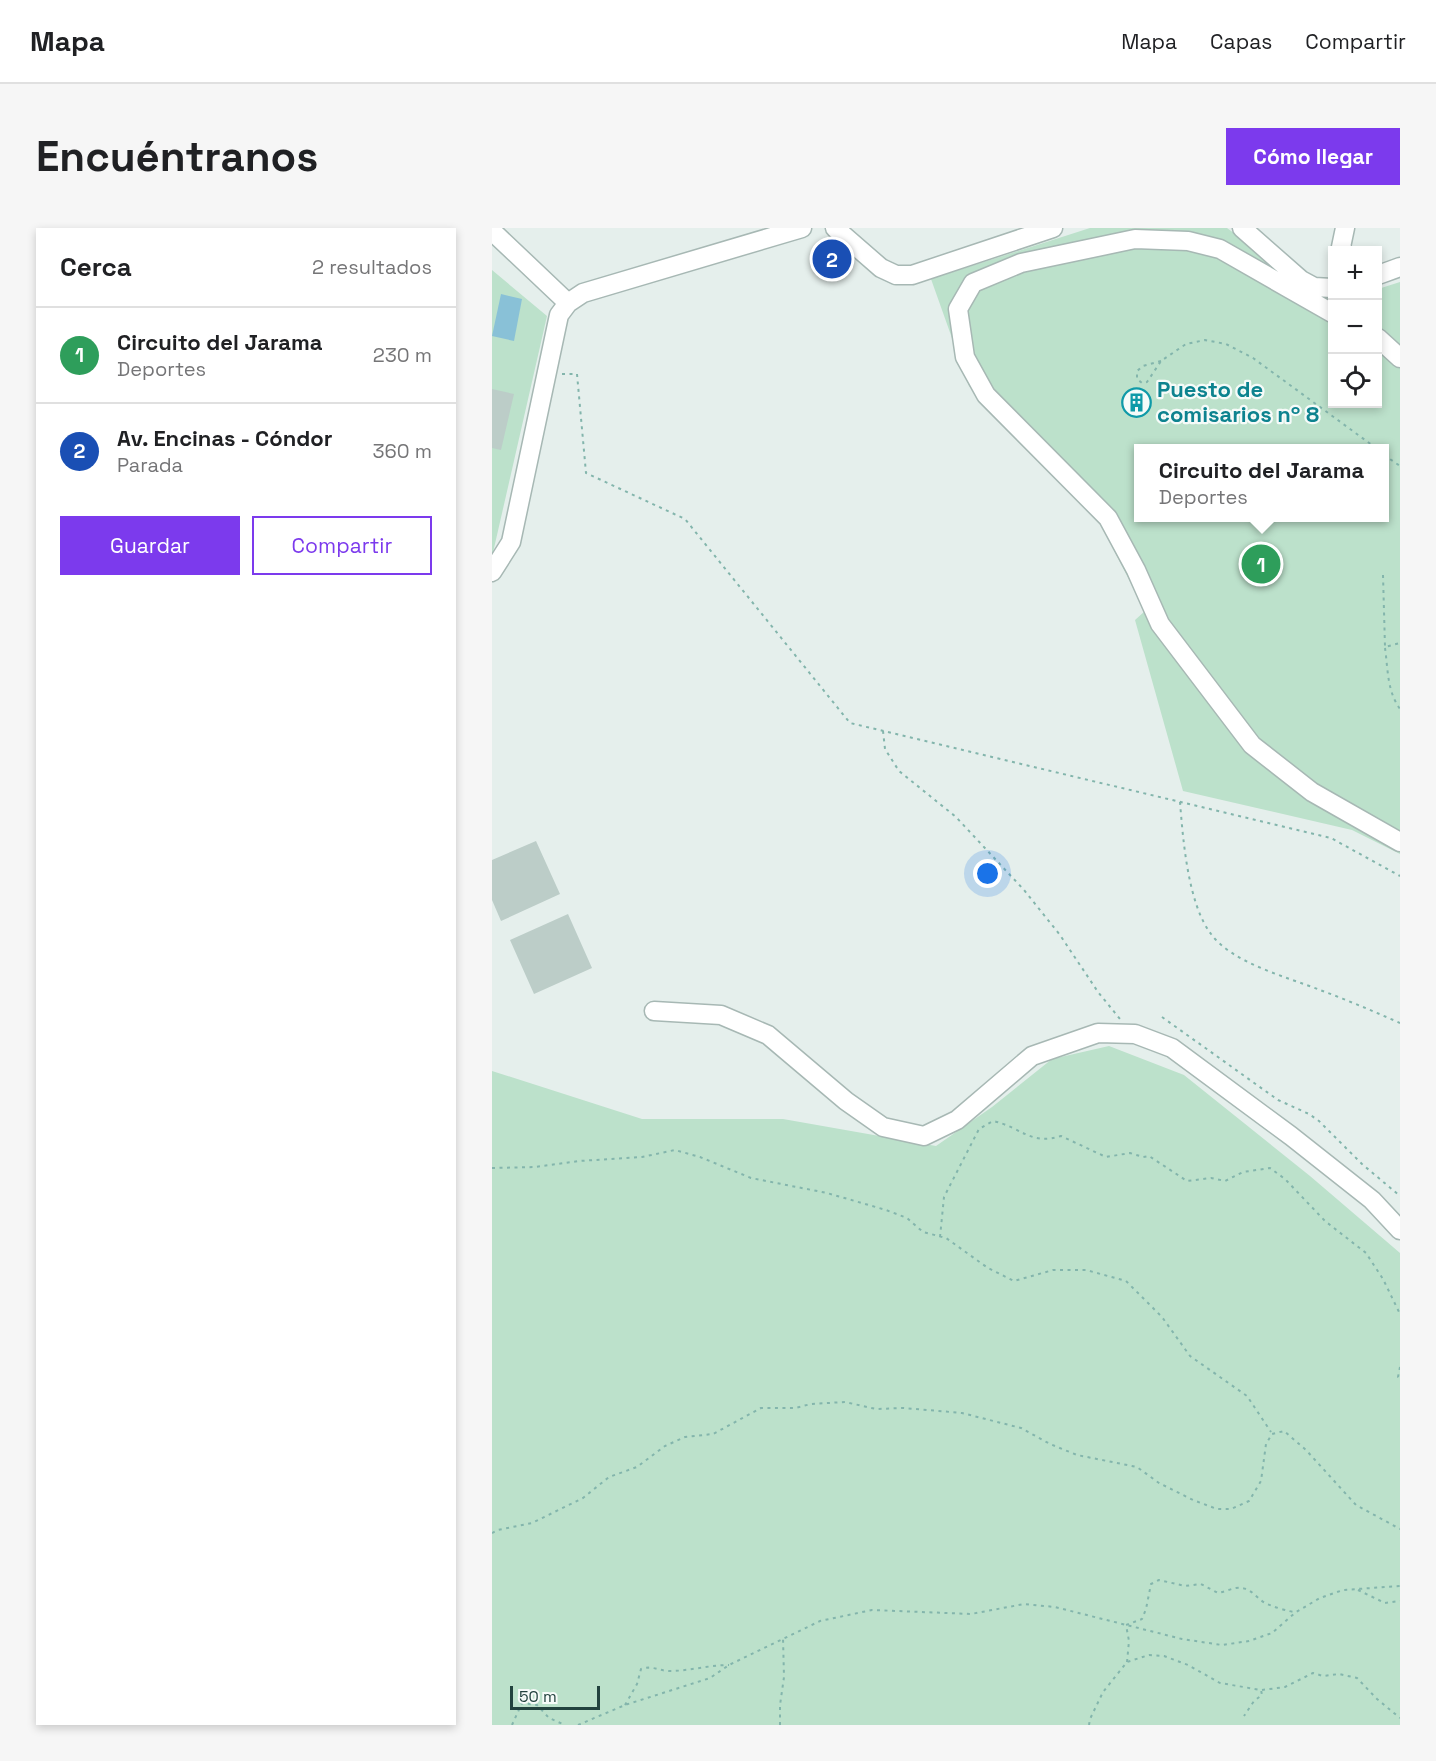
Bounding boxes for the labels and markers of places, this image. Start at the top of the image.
pin: 2 [812,237,852,282]
place label: Puesto de comisarios nº 8 [1157,375,1319,428]
building icon: Puesto de comisarios nº 8 [1120,386,1152,418]
pin: 1 [1242,542,1280,586]

